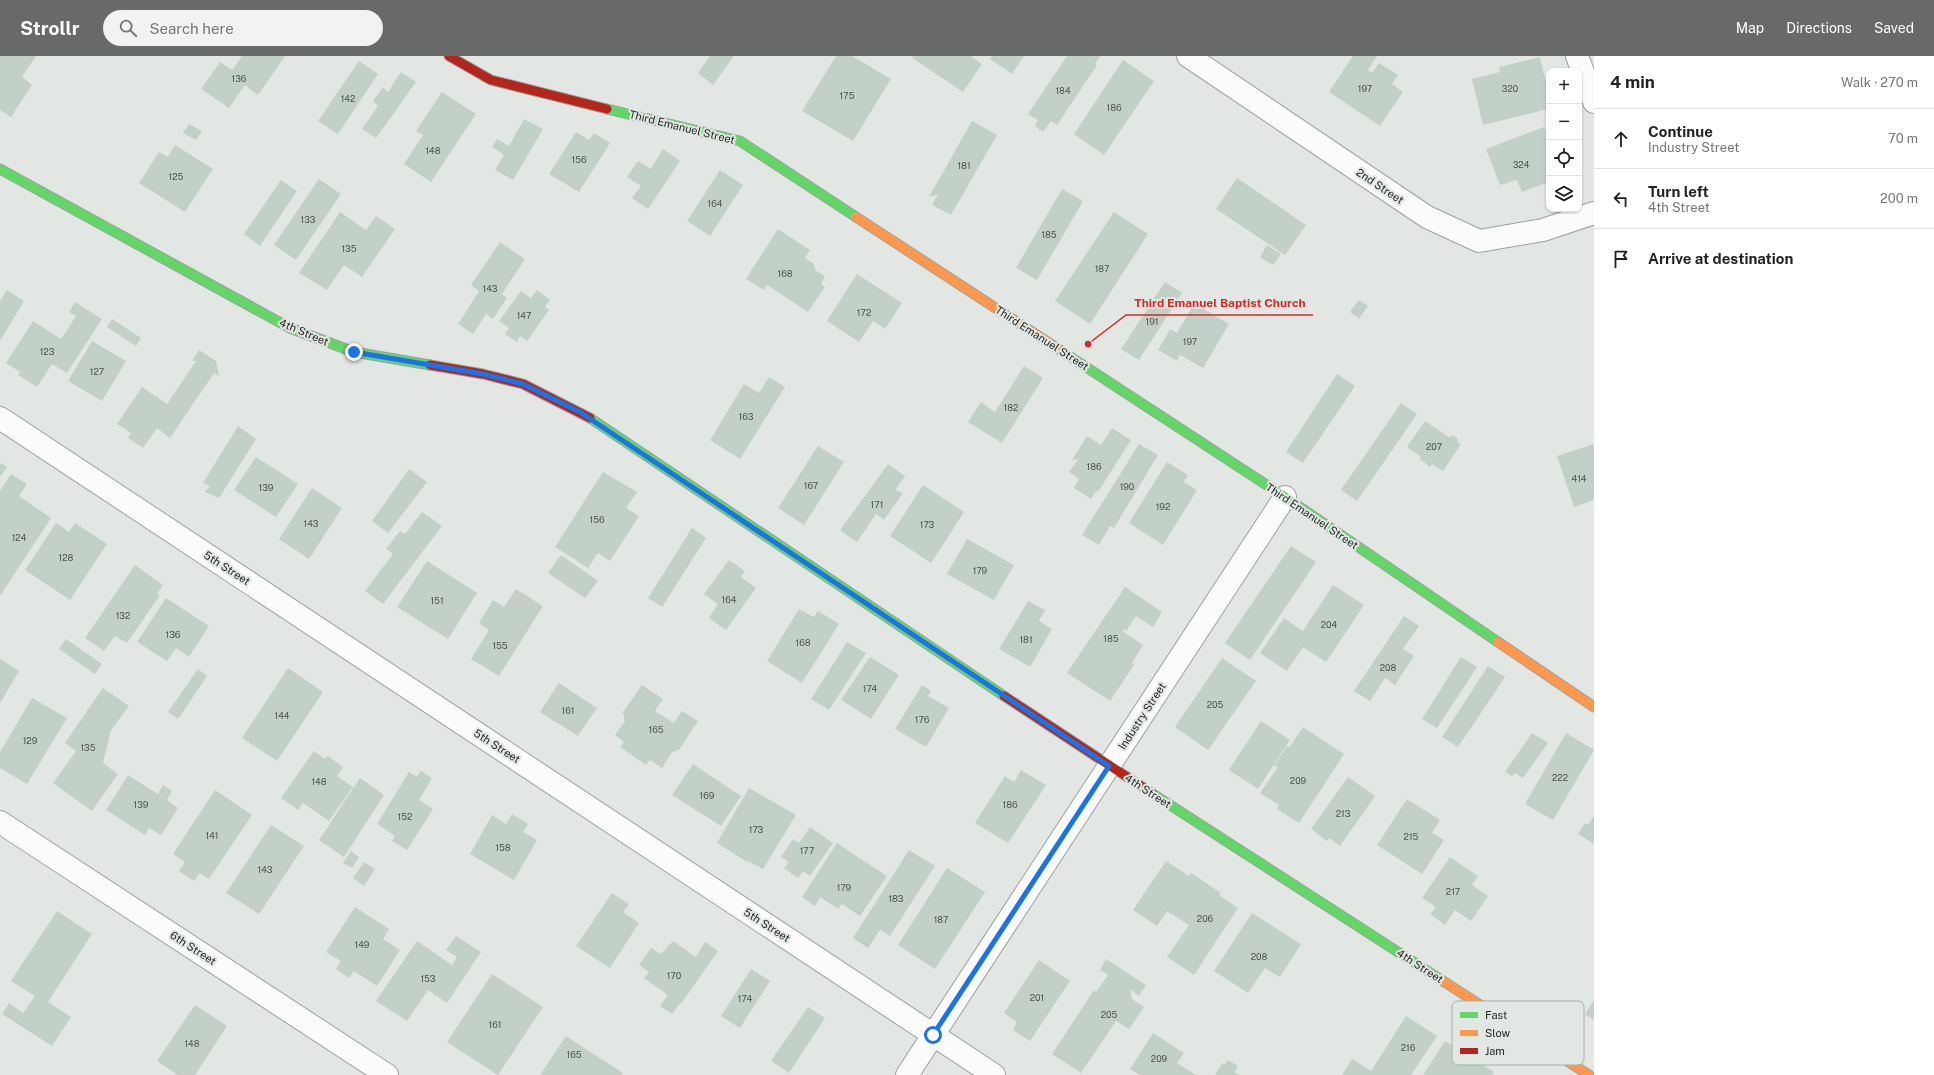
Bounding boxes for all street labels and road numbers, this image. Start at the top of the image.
street label: Third Emanuel Street [628,108,736,146]
street label: 2nd Street [1354,166,1406,206]
street label: Third Emanuel Street [993,303,1091,373]
street label: 4th Street [278,316,330,348]
street label: Third Emanuel Street [1264,481,1360,551]
street label: 5th Street [202,549,252,587]
street label: Industry Street [1116,680,1168,752]
street label: 5th Street [472,727,522,765]
street label: 4th Street [1123,772,1173,810]
street label: 5th Street [742,906,792,944]
street label: 6th Street [168,929,218,967]
street label: 4th Street [1395,947,1445,985]

